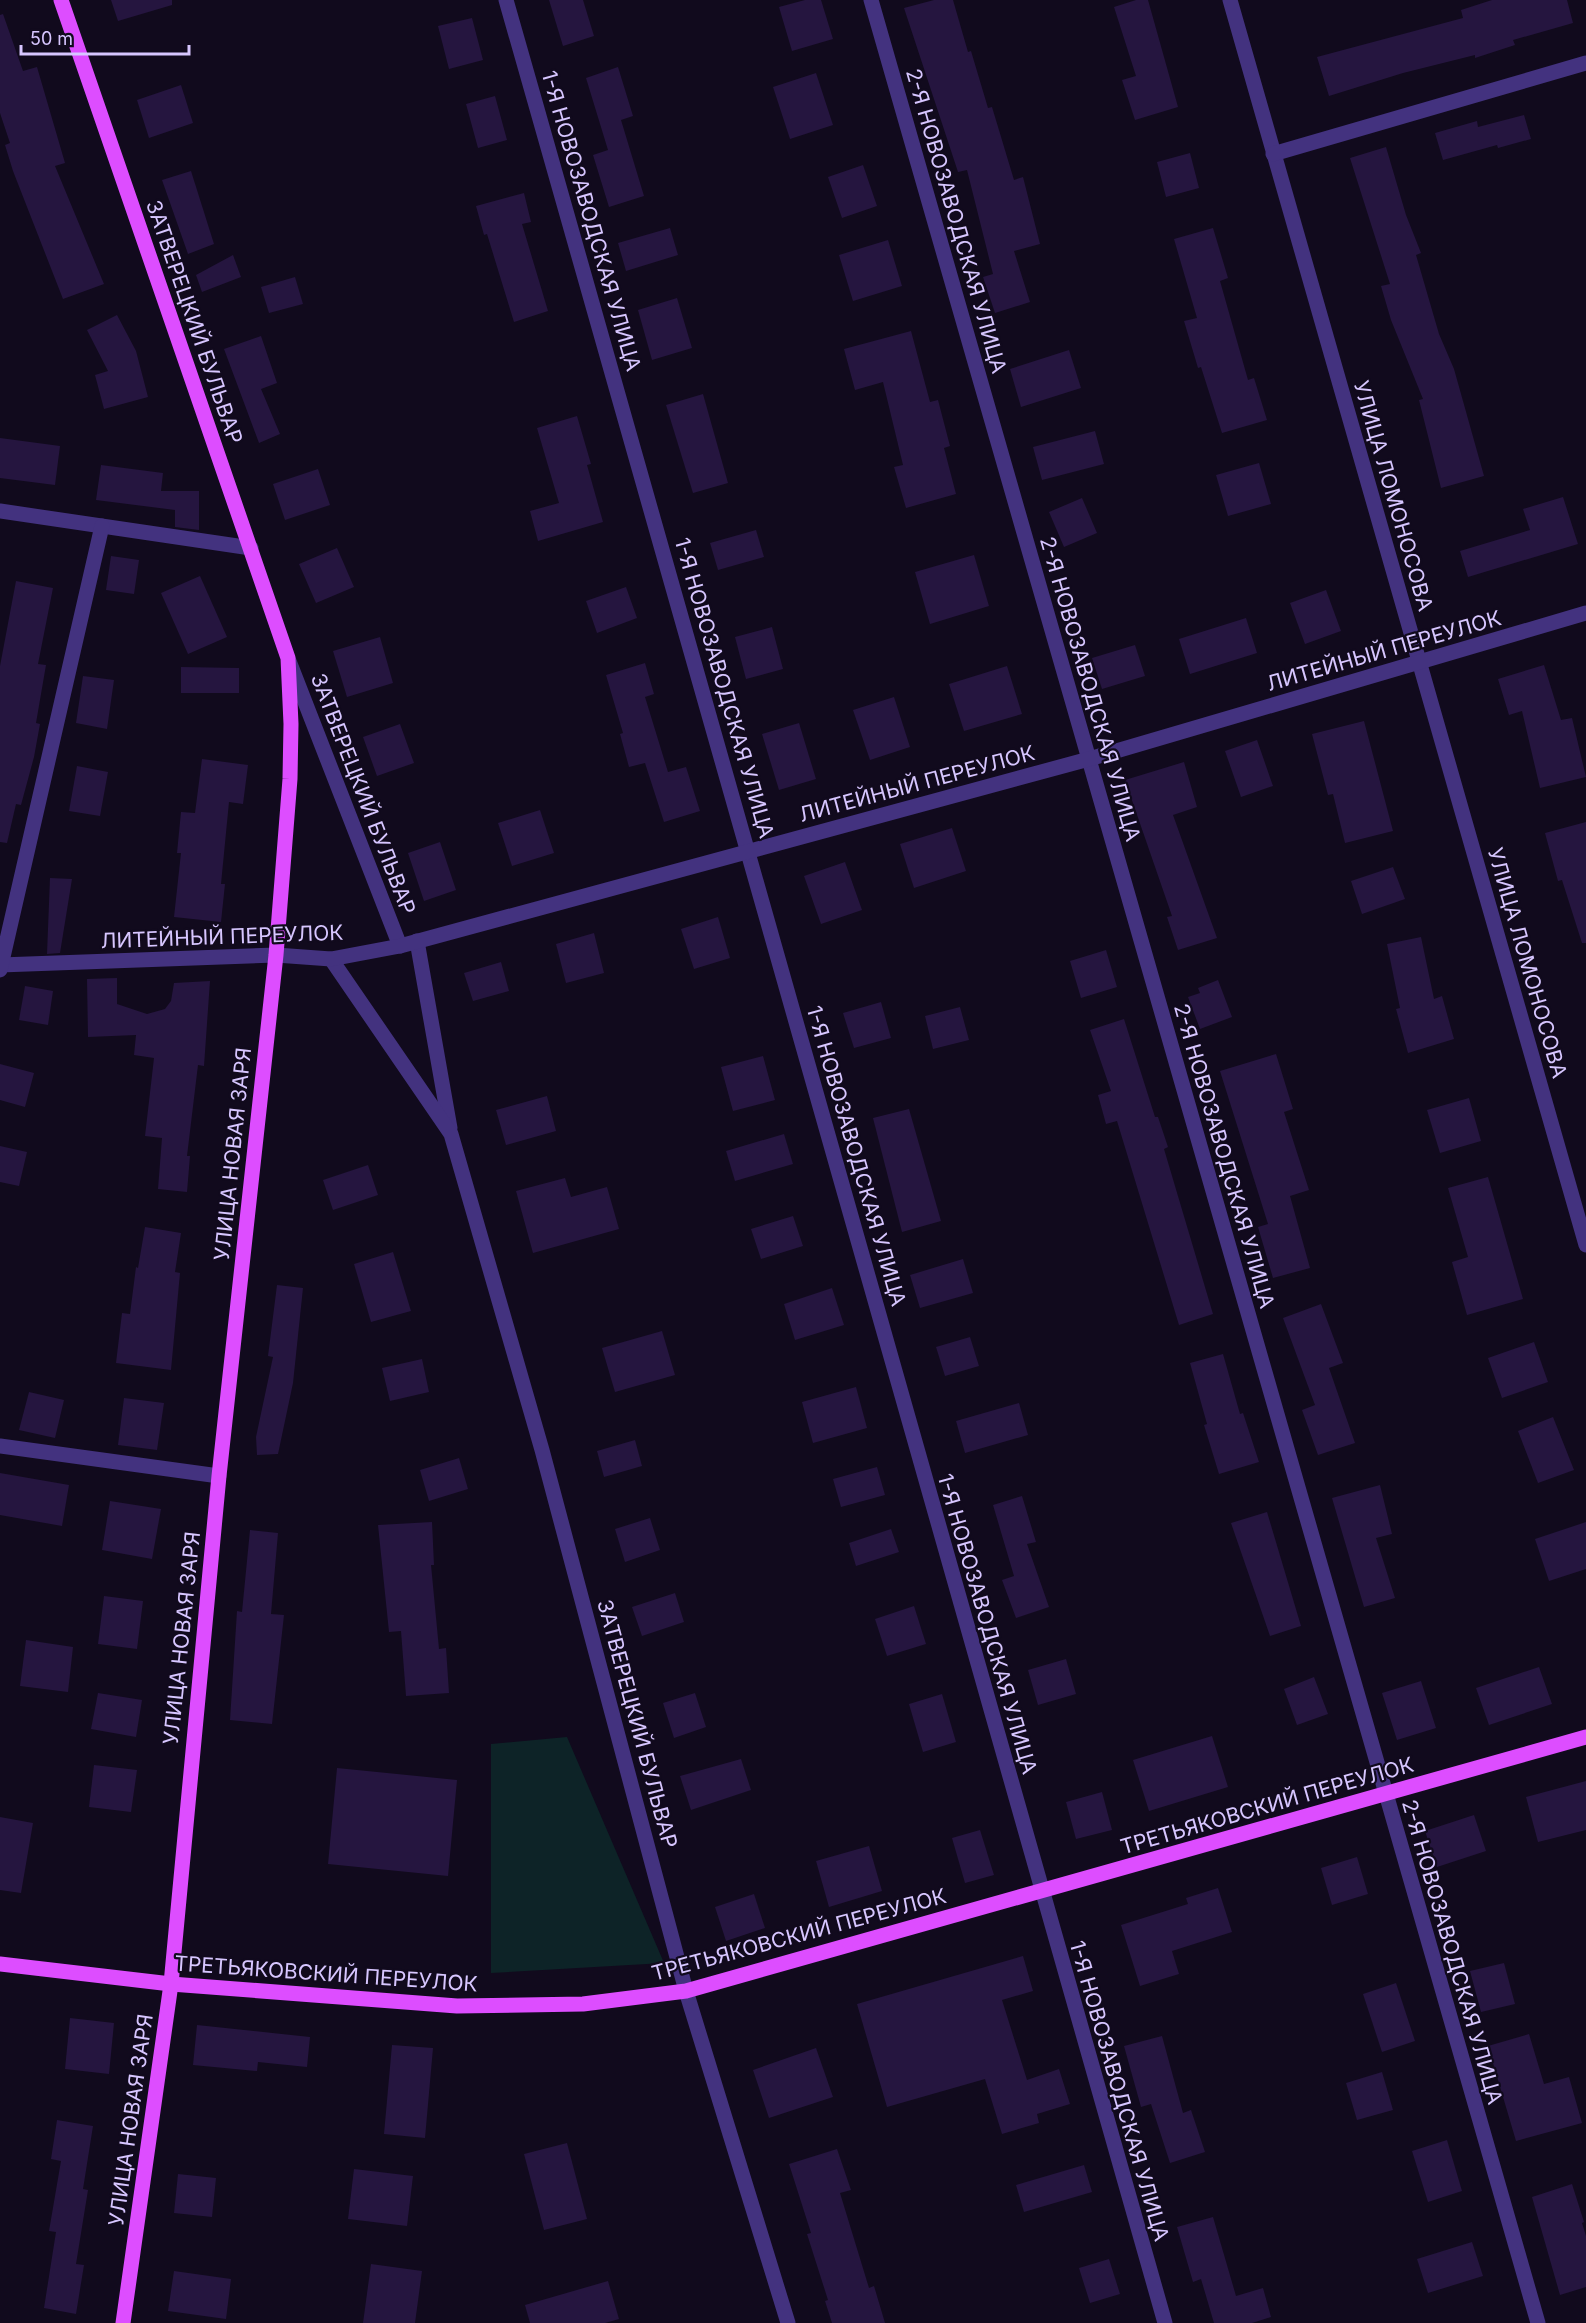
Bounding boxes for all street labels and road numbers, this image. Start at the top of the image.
street label: 2-Я НОВОЗАВОДСКАЯ УЛИЦА [901,66,1012,376]
street label: 1-Я НОВОЗАВОДСКАЯ УЛИЦА [537,68,646,374]
street label: ЗАТВЕРЕЦКИЙ БУЛЬВАР [141,196,249,447]
street label: УЛИЦА ЛОМОНОСОВА [1349,378,1438,614]
street label: 2-Я НОВОЗАВОДСКАЯ УЛИЦА [1035,534,1146,844]
street label: 1-Я НОВОЗАВОДСКАЯ УЛИЦА [670,535,779,841]
street label: ЛИТЕЙНЫЙ ПЕРЕУЛОК [1263,604,1504,696]
street label: ЗАТВЕРЕЦКИЙ БУЛЬВАР [306,669,422,918]
street label: ЛИТЕЙНЫЙ ПЕРЕУЛОК [796,739,1037,827]
street label: УЛИЦА ЛОМОНОСОВА [1483,845,1572,1081]
street label: ЛИТЕЙНЫЙ ПЕРЕУЛОК [100,919,344,953]
street label: 2-Я НОВОЗАВОДСКАЯ УЛИЦА [1169,1001,1280,1311]
street label: 1-Я НОВОЗАВОДСКАЯ УЛИЦА [802,1003,911,1309]
street label: УЛИЦА НОВАЯ ЗАРЯ [209,1046,256,1262]
street label: 1-Я НОВОЗАВОДСКАЯ УЛИЦА [933,1471,1042,1777]
street label: УЛИЦА НОВАЯ ЗАРЯ [158,1530,205,1746]
street label: ЗАТВЕРЕЦКИЙ БУЛЬВАР [592,1597,684,1851]
street label: ТРЕТЬЯКОВСКИЙ ПЕРЕУЛОК [1117,1751,1416,1859]
street label: 2-Я НОВОЗАВОДСКАЯ УЛИЦА [1397,1797,1508,2107]
street label: ТРЕТЬЯКОВСКИЙ ПЕРЕУЛОК [649,1882,949,1986]
street label: 1-Я НОВОЗАВОДСКАЯ УЛИЦА [1065,1938,1174,2244]
street label: ТРЕТЬЯКОВСКИЙ ПЕРЕУЛОК [174,1949,479,1997]
street label: УЛИЦА НОВАЯ ЗАРЯ [103,2012,158,2228]

